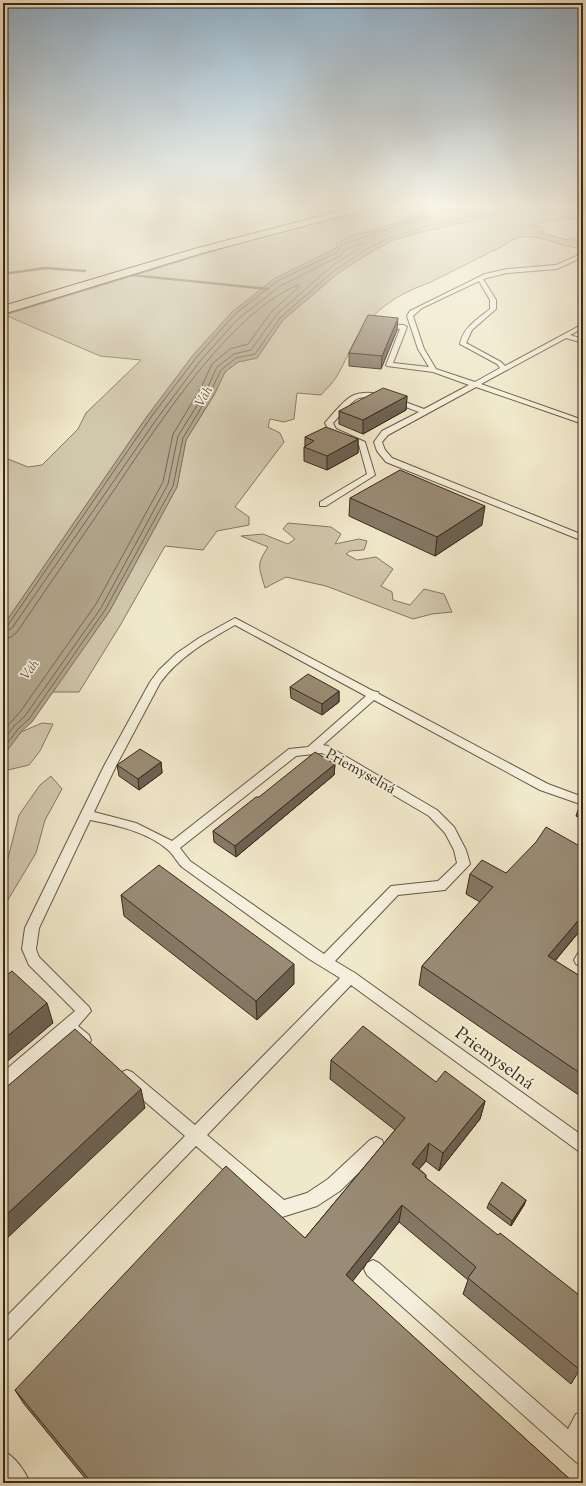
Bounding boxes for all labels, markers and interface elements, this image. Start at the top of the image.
water label: Váh [192,383,218,411]
water label: Váh [17,656,45,684]
street label: Priemyselná [321,744,399,800]
street label: Priemyselná [449,1022,539,1097]

